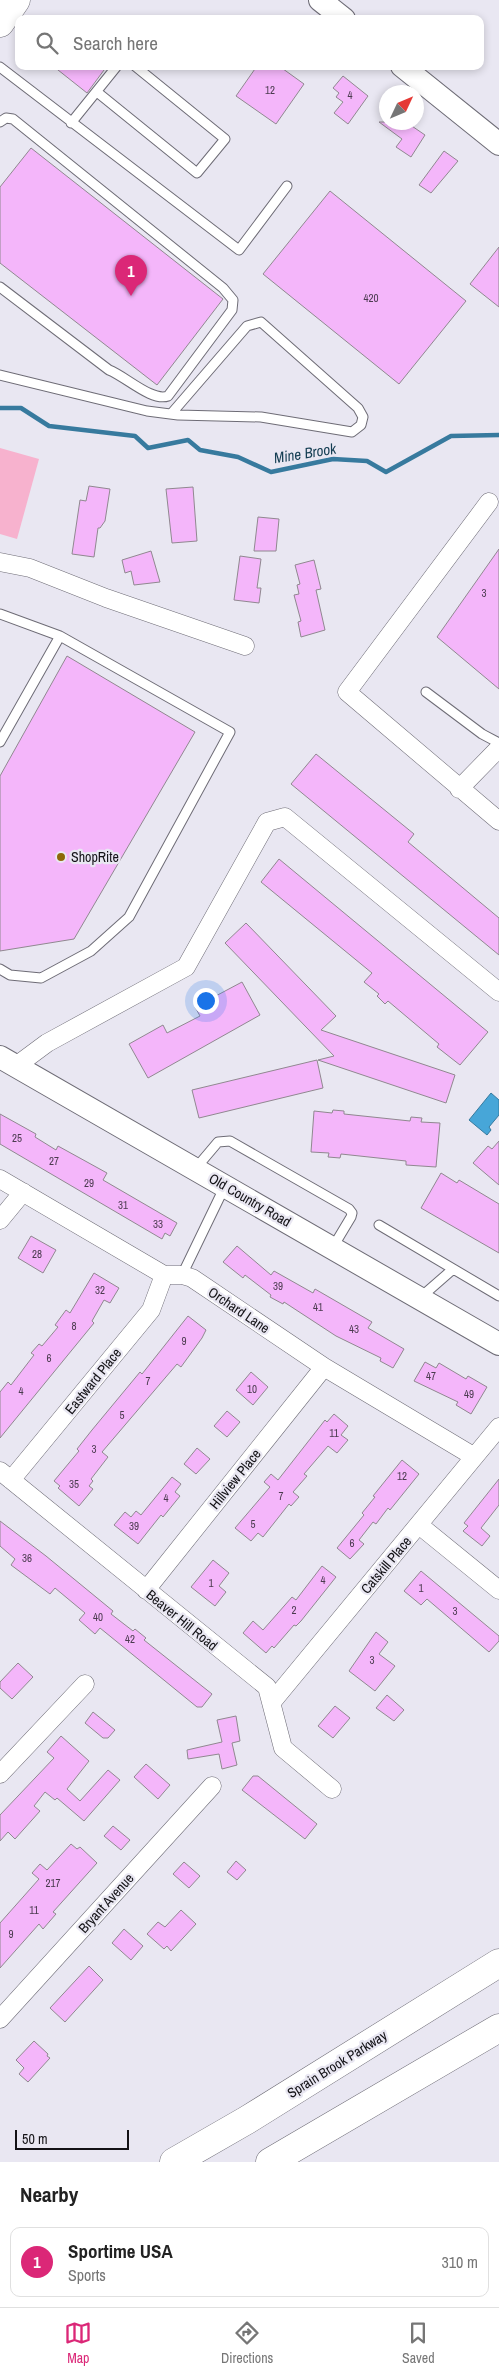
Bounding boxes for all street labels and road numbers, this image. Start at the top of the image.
street label: Old Country Road [206,1169,294,1231]
street label: Orchard Lane [205,1283,273,1337]
street label: Eastward Place [61,1344,125,1418]
street label: Hillview Place [205,1445,265,1513]
street label: Catskill Place [357,1533,415,1597]
street label: Beaver Hill Road [143,1586,221,1654]
street label: Bryant Avenue [74,1869,138,1937]
street label: Sprain Brook Parkway [284,2026,390,2102]

